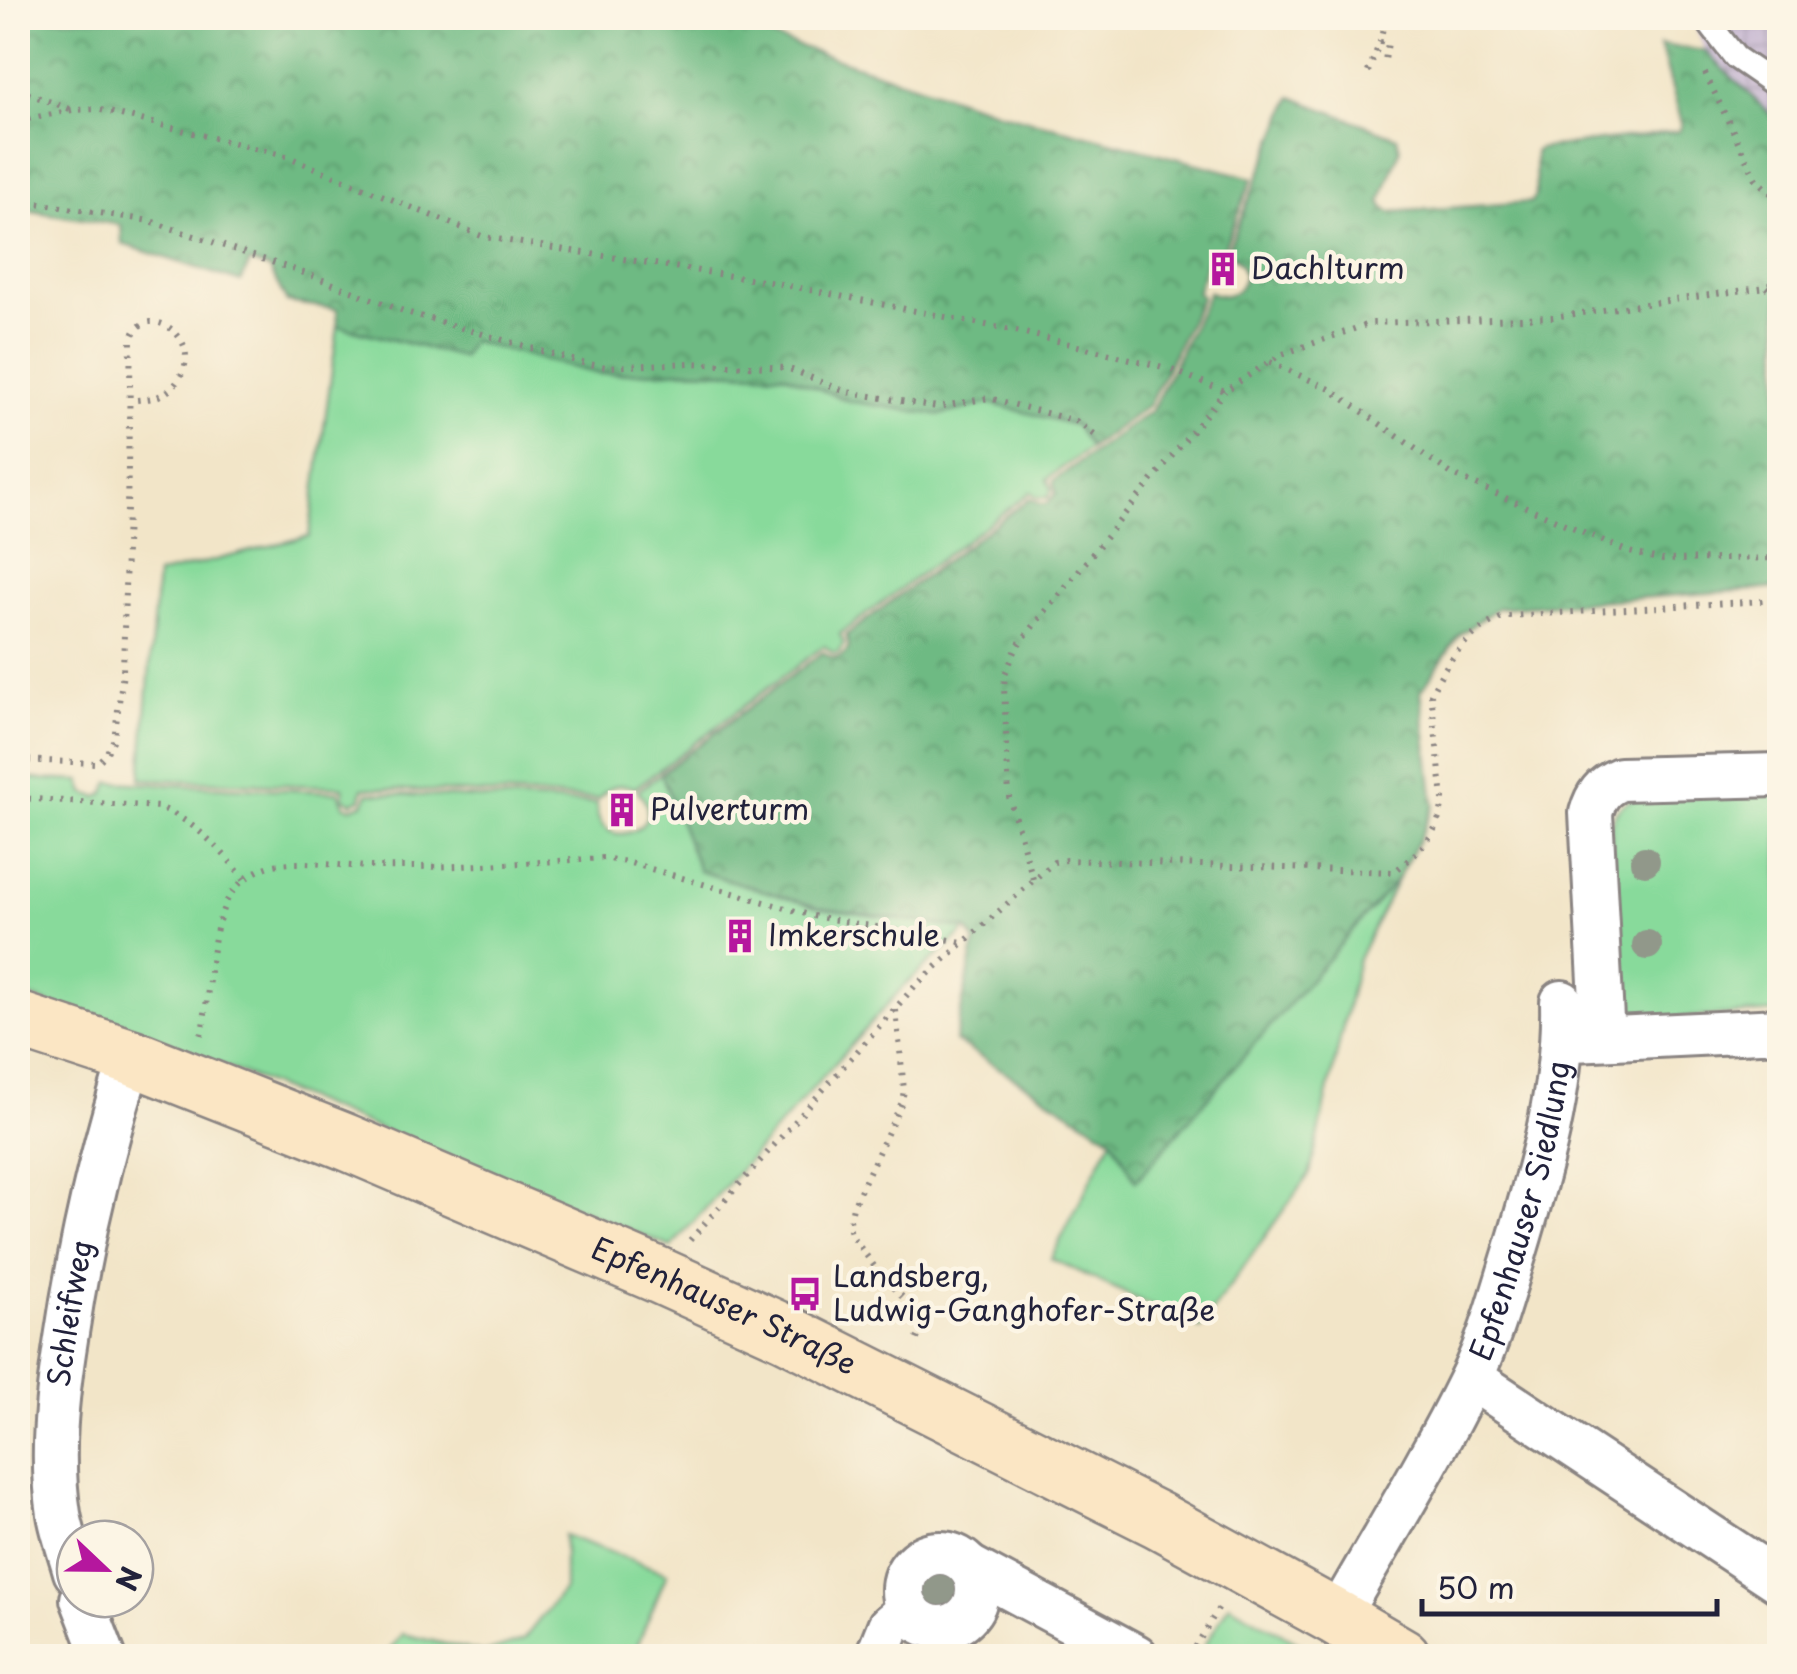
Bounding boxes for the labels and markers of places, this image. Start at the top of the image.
place label: Dachlturm [1251,244,1405,289]
building icon: Dachlturm [1204,250,1242,288]
place label: Pulverturm [650,785,809,830]
building icon: Pulverturm [603,791,641,829]
place label: Imkerschule [768,911,940,956]
building icon: Imkerschule [721,917,759,955]
place label: Landsberg, Ludwig-Ganghofer-Straße [833,1252,1215,1331]
bus stop icon: Landsberg, Ludwig-Ganghofer-Straße [786,1275,824,1313]

